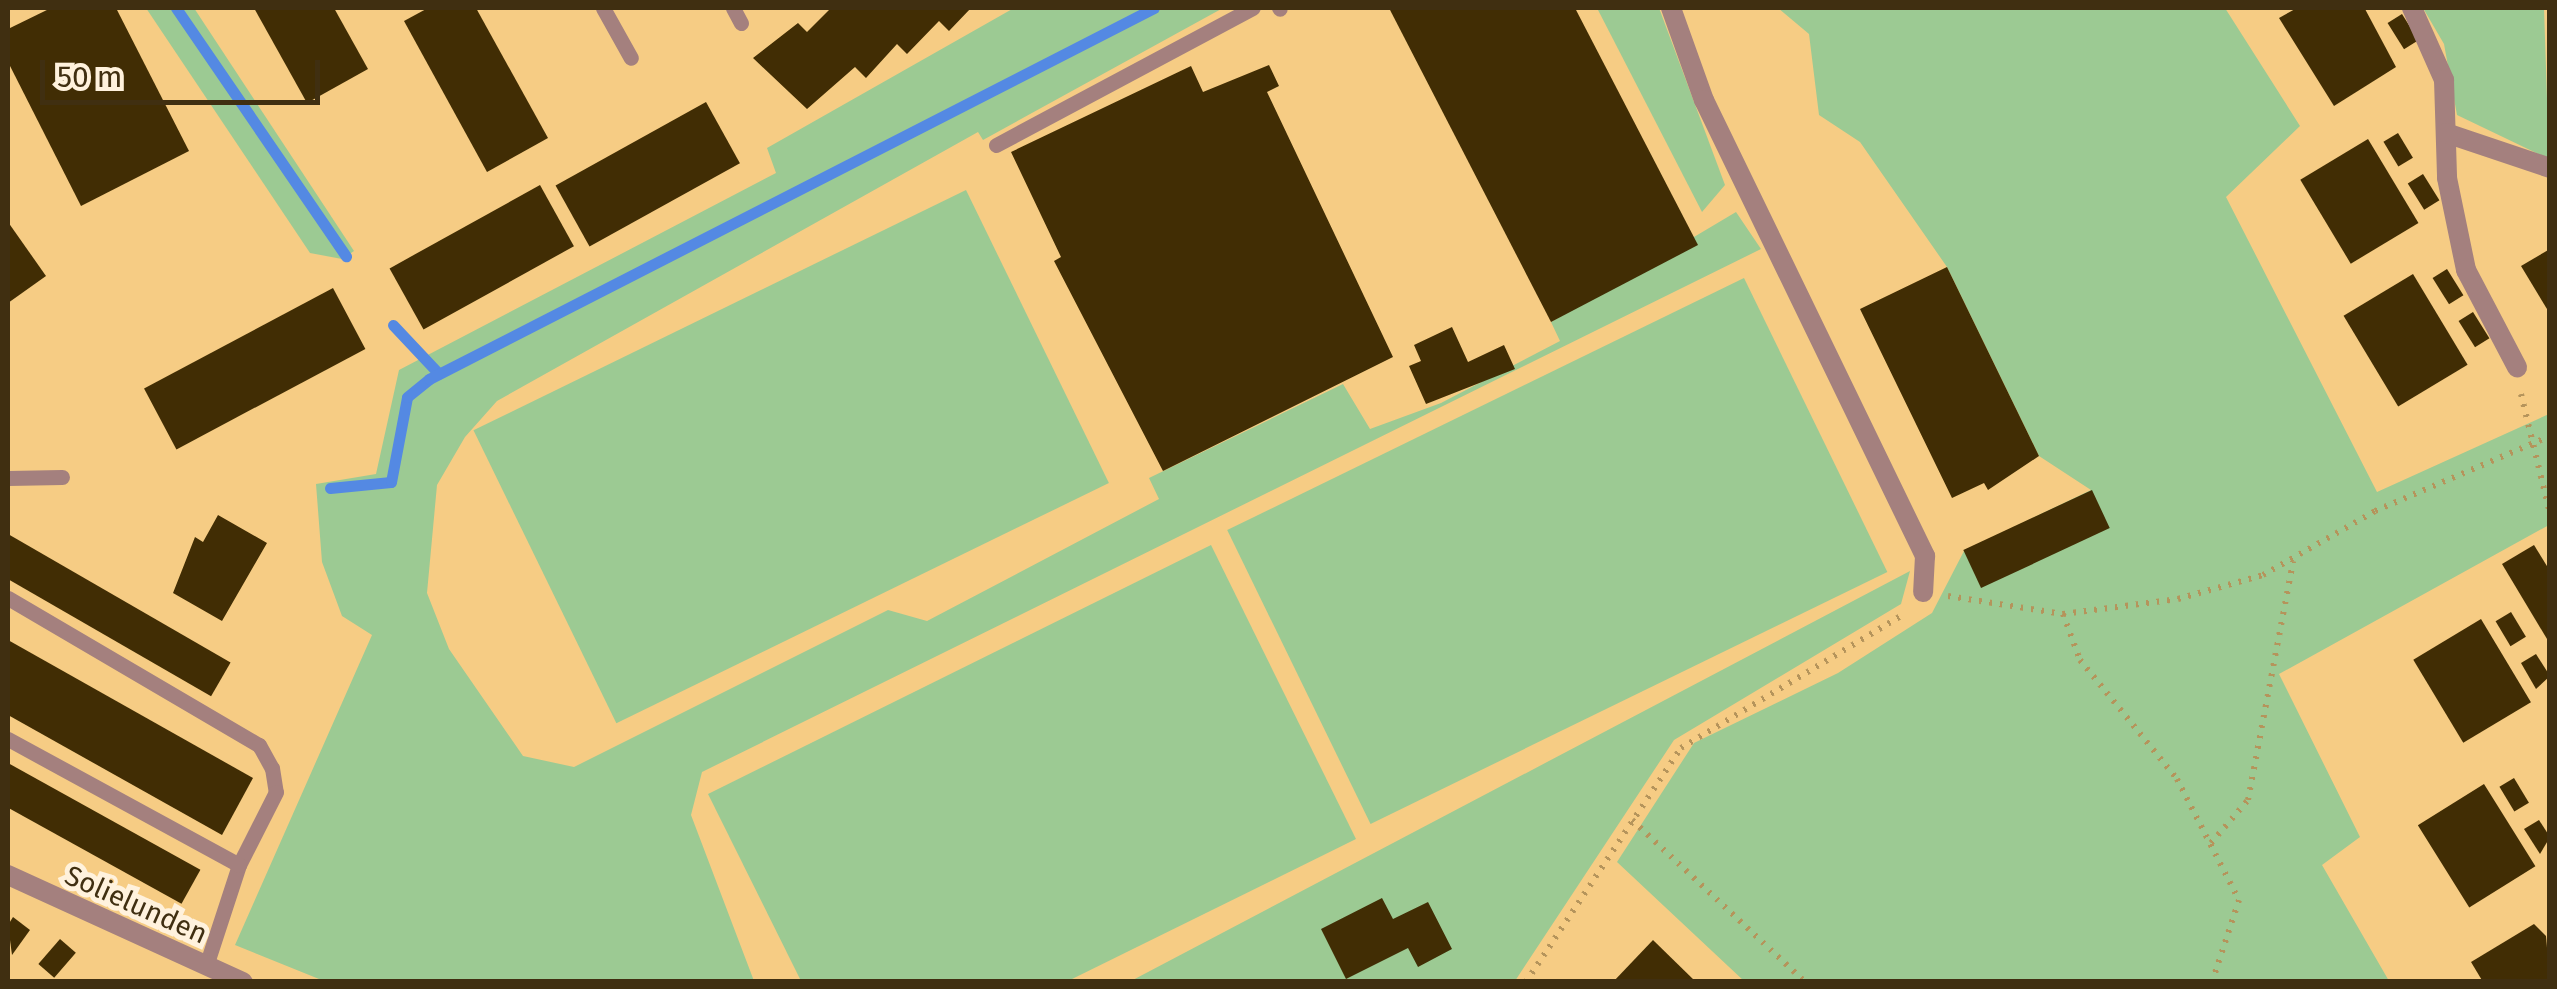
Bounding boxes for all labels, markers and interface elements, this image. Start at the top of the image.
scale bar [45,40,325,102]
text: 50 m [57,59,122,95]
street label: Solielunden [60,859,212,951]

